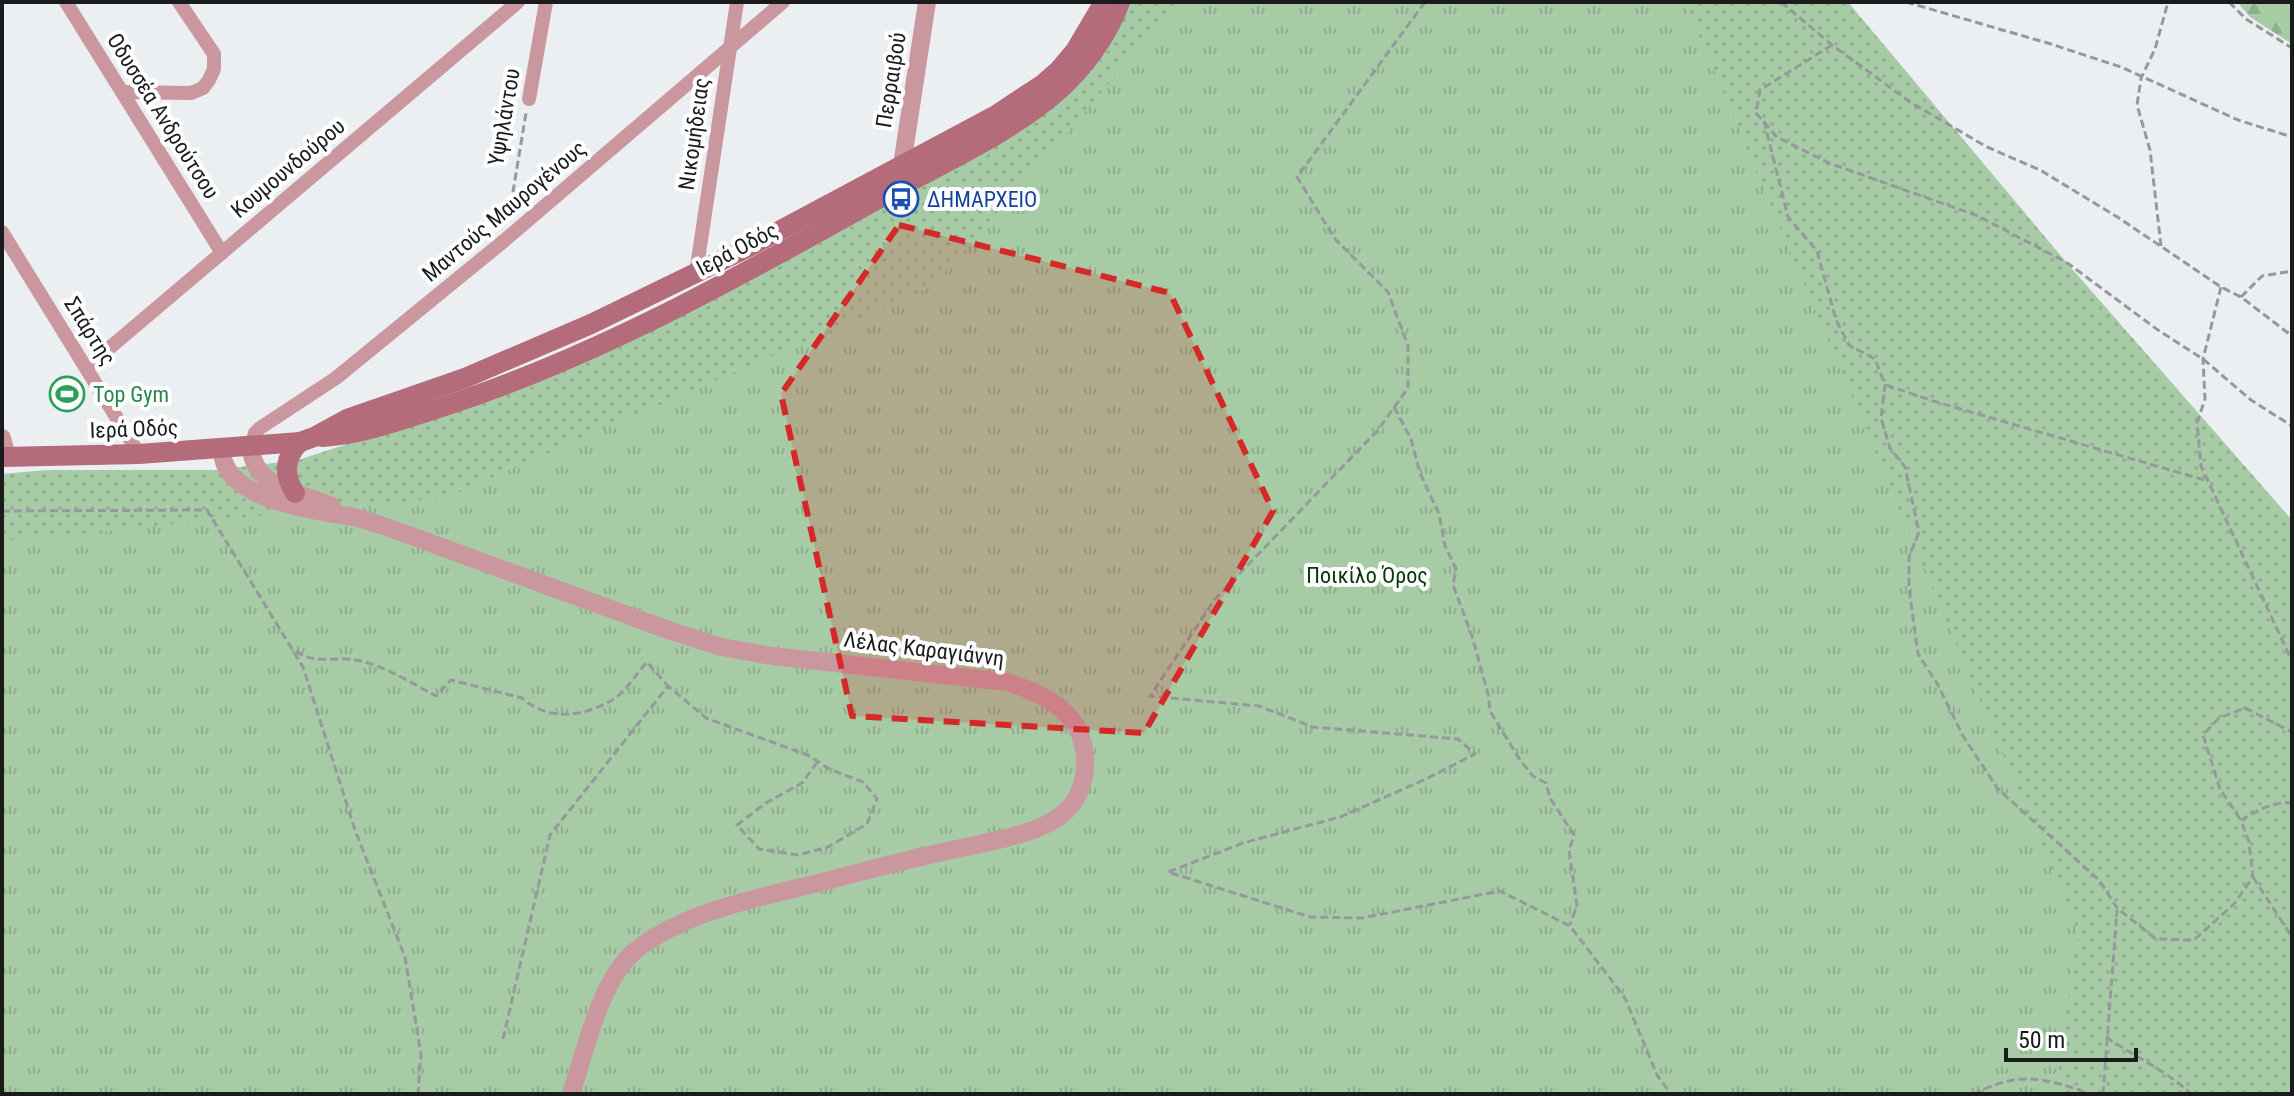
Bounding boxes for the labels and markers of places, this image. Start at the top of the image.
bus stop icon: ΔΗΜΑΡΧΕΙΟ [882,180,920,218]
place label: ΔΗΜΑΡΧΕΙΟ [927,187,1037,212]
sports icon: Top Gym [48,375,86,413]
place label: Top Gym [93,382,169,407]

